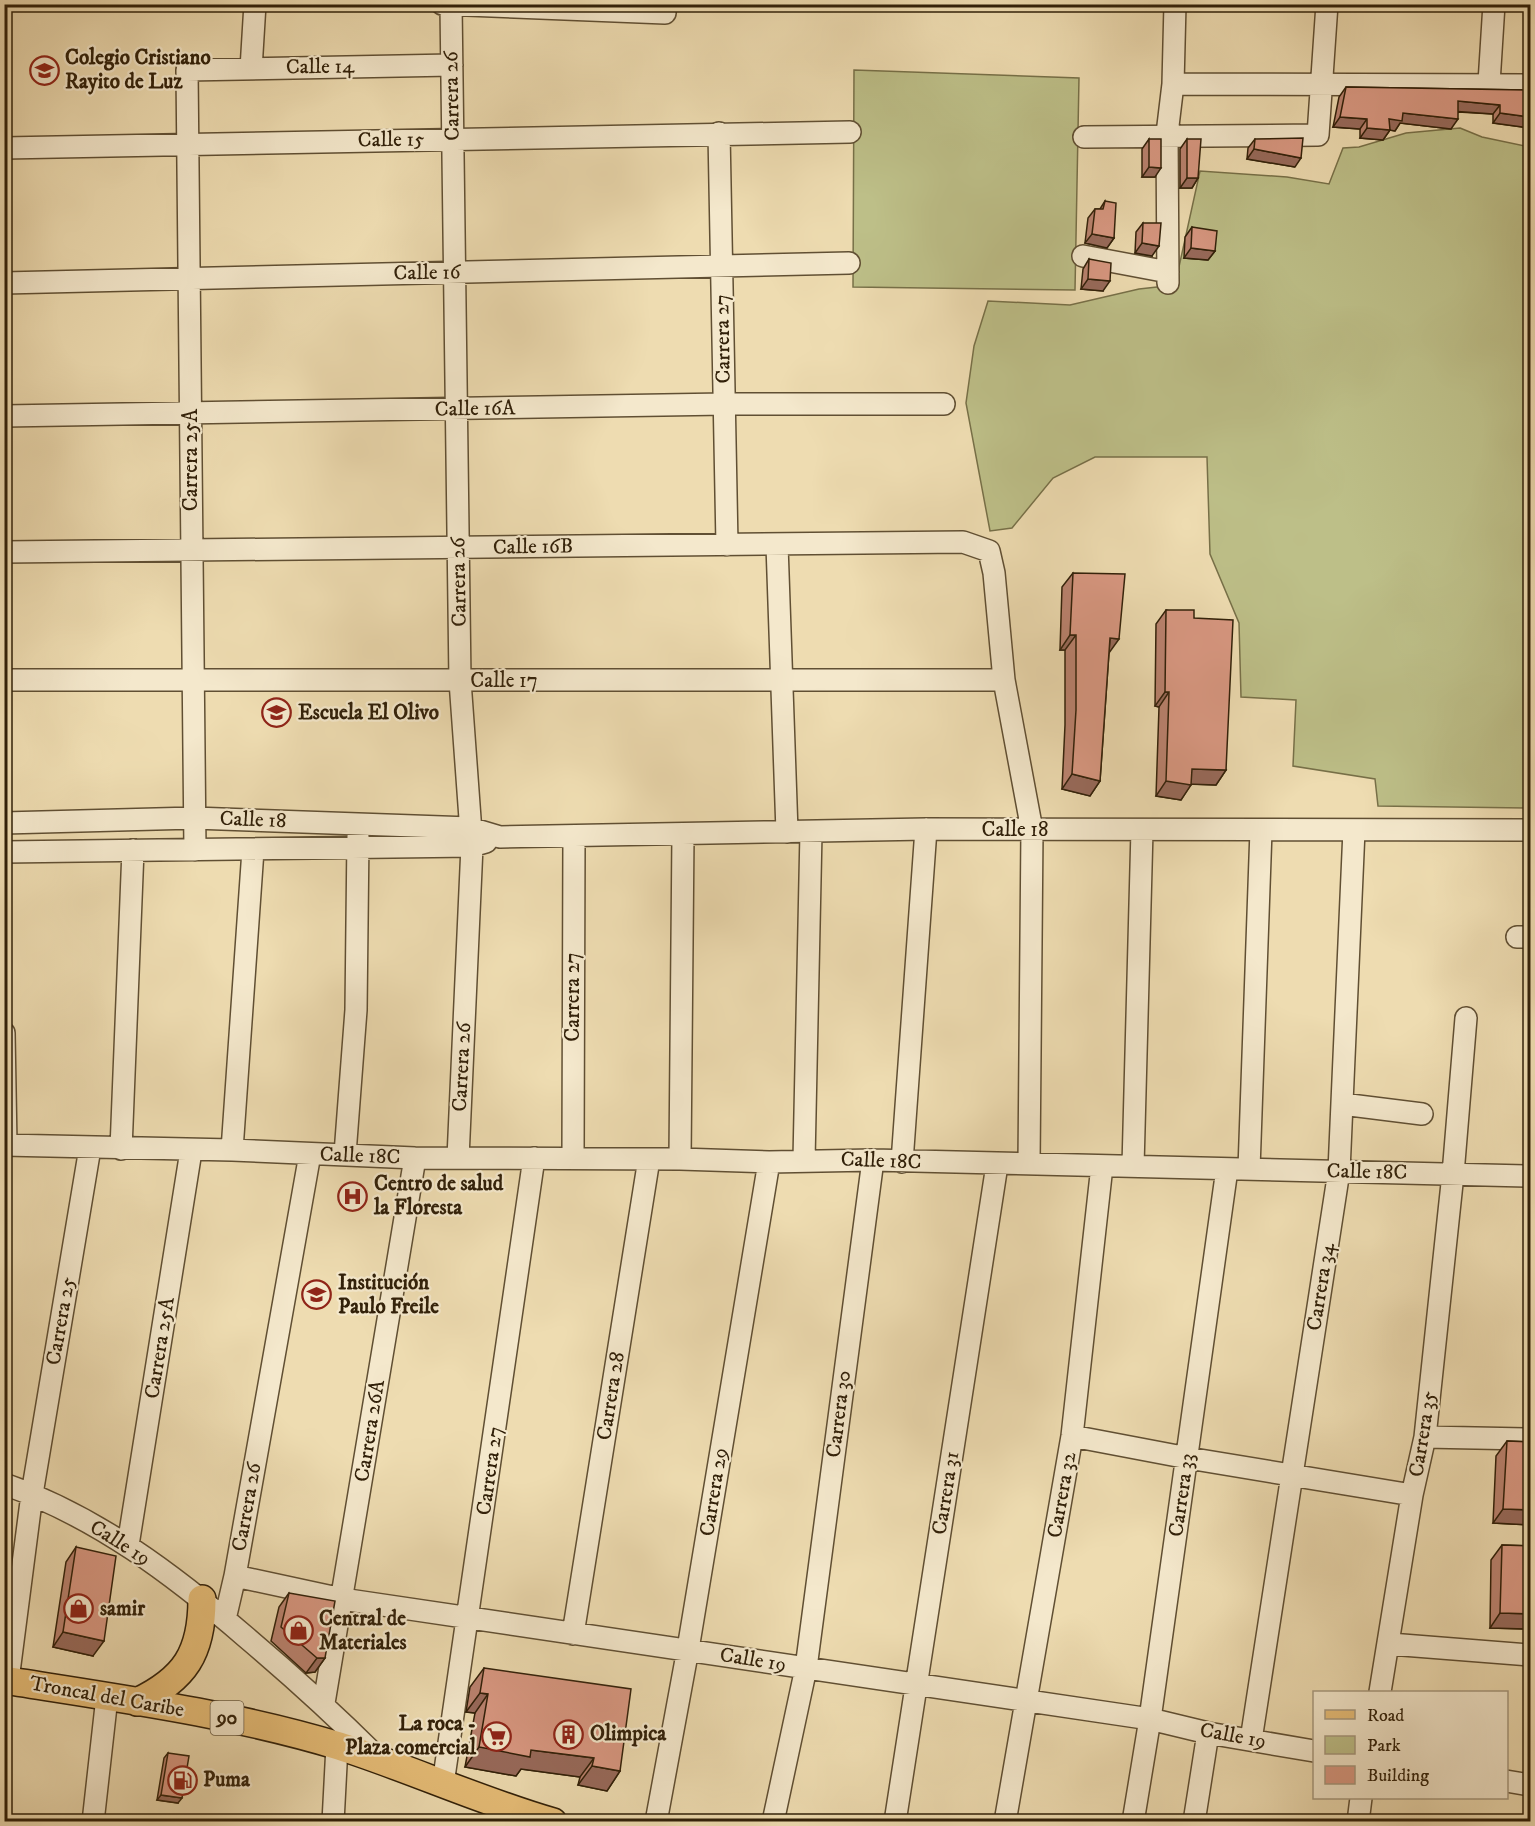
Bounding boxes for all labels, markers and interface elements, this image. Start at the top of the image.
place label: Colegio Cristiano Rayito de Luz [65,45,211,95]
street label: Carrera 26 [438,50,466,141]
street label: Calle 14 [286,53,355,81]
school or university icon: Colegio Cristiano Rayito de Luz [28,54,60,86]
street label: Calle 15 [357,126,425,154]
street label: Calle 16 [393,259,462,287]
street label: Carrera 27 [709,294,737,384]
street label: Calle 16A [434,395,516,423]
street label: Carrera 25A [178,408,204,511]
street label: Calle 16B [493,533,573,561]
street label: Carrera 26 [445,536,473,627]
street label: Calle 17 [470,668,538,694]
school or university icon: Escuela El Olivo [261,697,293,729]
place label: Escuela El Olivo [298,700,439,726]
street label: Calle 18 [219,806,287,834]
street label: Calle 18 [982,817,1048,843]
street label: Carrera 27 [560,952,586,1042]
street label: Carrera 26 [447,1020,477,1112]
street label: Calle 18C [319,1142,401,1170]
street label: Calle 18C [840,1147,922,1175]
street label: Calle 18C [1326,1158,1408,1186]
place label: Centro de salud la Floresta [373,1171,504,1221]
hospital icon: Centro de salud la Floresta [337,1180,369,1212]
street label: Carrera 34 [1301,1240,1341,1333]
place label: Institución Paulo Freile [338,1270,439,1320]
street label: Carrera 25 [40,1275,82,1367]
school or university icon: Institución Paulo Freile [301,1279,333,1311]
street label: Carrera 25A [139,1295,181,1401]
street label: Carrera 28 [591,1350,631,1442]
street label: Carrera 30 [821,1369,857,1459]
street label: Carrera 26A [349,1377,391,1484]
street label: Carrera 35 [1403,1389,1443,1479]
street label: Carrera 27 [471,1425,509,1517]
street label: Carrera 29 [694,1446,734,1538]
street label: Carrera 31 [927,1449,965,1537]
street label: Carrera 32 [1042,1449,1082,1540]
street label: Carrera 33 [1163,1452,1201,1538]
street label: Carrera 26 [226,1460,268,1553]
street label: Calle 19 [85,1514,155,1572]
shop icon: samir [63,1593,95,1625]
place label: samir [100,1596,146,1622]
place label: Central de Materiales [319,1606,407,1656]
shop icon: Central de Materiales [282,1615,314,1647]
street label: Calle 19 [718,1642,788,1678]
street label: Troncal del Caribe [28,1671,186,1723]
legend [1313,1691,1508,1799]
road number: 90 [210,1701,244,1735]
text: Road [1367,1705,1404,1727]
place label: La roca - Plaza comercial [345,1711,477,1761]
street label: Calle 19 [1198,1717,1268,1755]
building icon: Olimpica [553,1718,585,1750]
supermarket icon: La roca - Plaza comercial [481,1720,513,1752]
place label: Olimpica [590,1721,667,1747]
text: Park [1367,1735,1401,1757]
fuel station icon: Puma [166,1764,198,1796]
text: Building [1367,1765,1429,1787]
place label: Puma [203,1767,251,1793]

